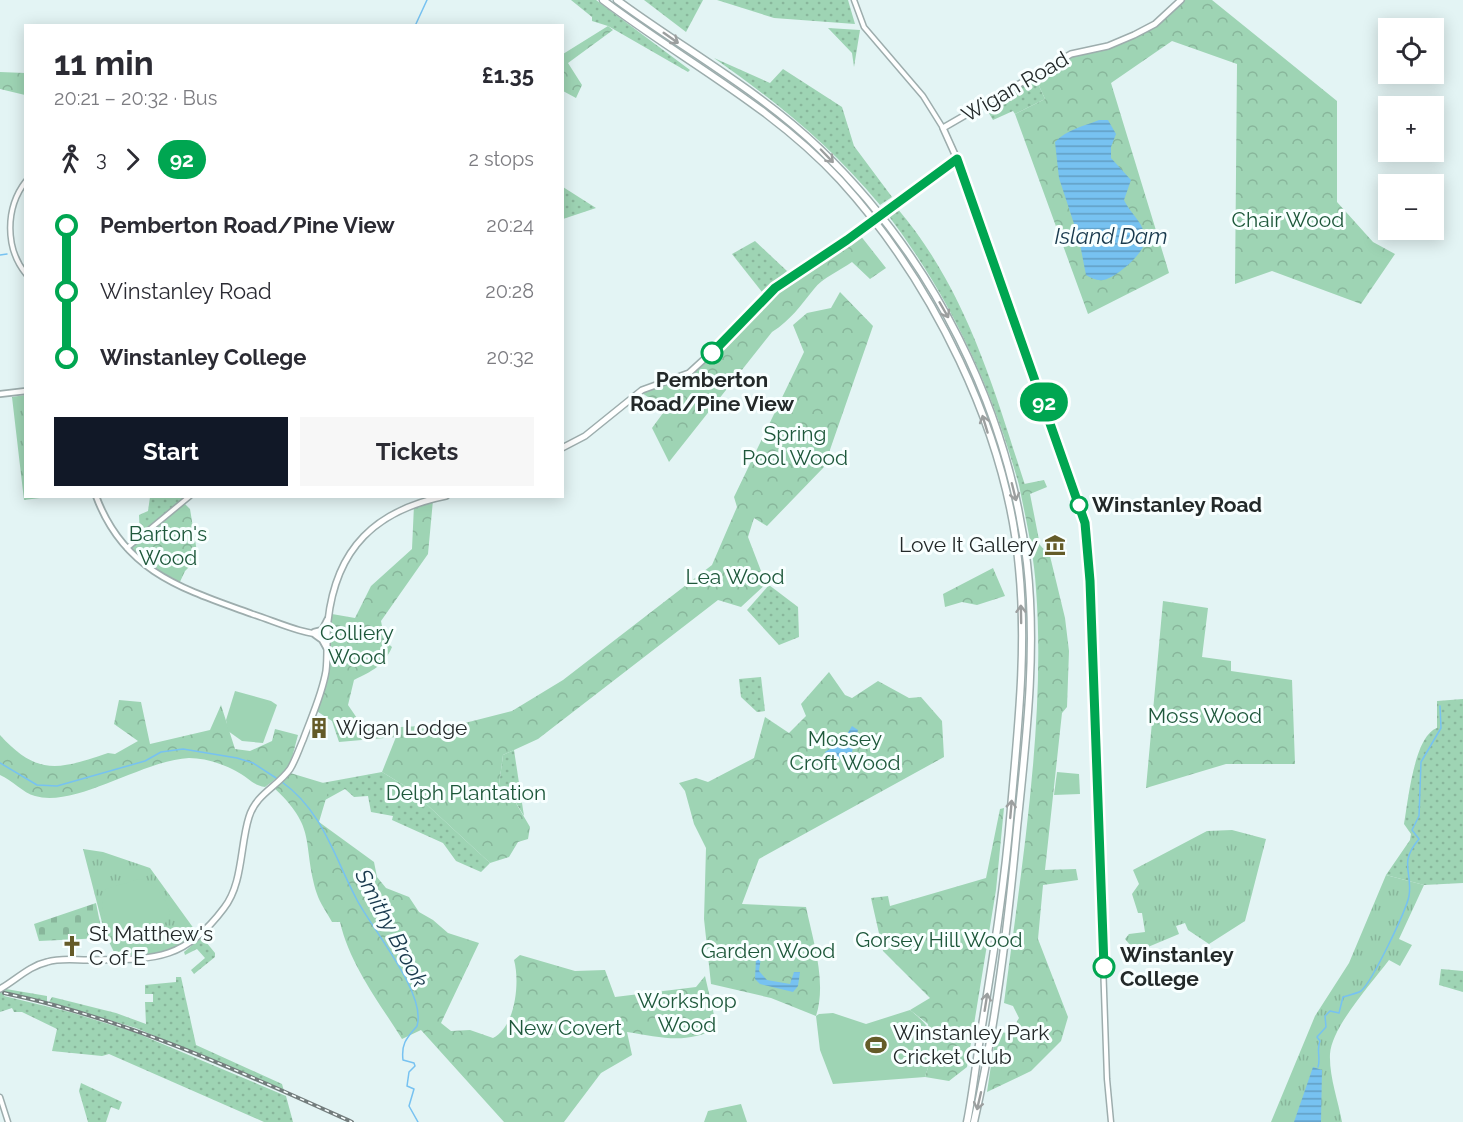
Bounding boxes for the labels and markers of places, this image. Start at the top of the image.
marker: Pemberton Road/Pine View [701,342,723,364]
place label: Pemberton Road/Pine View [630,367,794,416]
place label: Winstanley Road [1092,492,1262,517]
marker: Winstanley Road [1070,496,1088,514]
place label: Love It Gallery [899,532,1038,557]
museum icon: Love It Gallery [1043,533,1067,557]
place label: Wigan Lodge [336,715,467,740]
building icon: Wigan Lodge [307,716,331,740]
place label: St Matthew's C of E [89,921,213,970]
church icon: St Matthew's C of E [60,934,84,958]
place label: Winstanley College [1120,942,1234,991]
marker: Winstanley College [1093,956,1115,978]
place label: Winstanley Park Cricket Club [893,1020,1049,1069]
sports icon: Winstanley Park Cricket Club [864,1033,888,1057]

